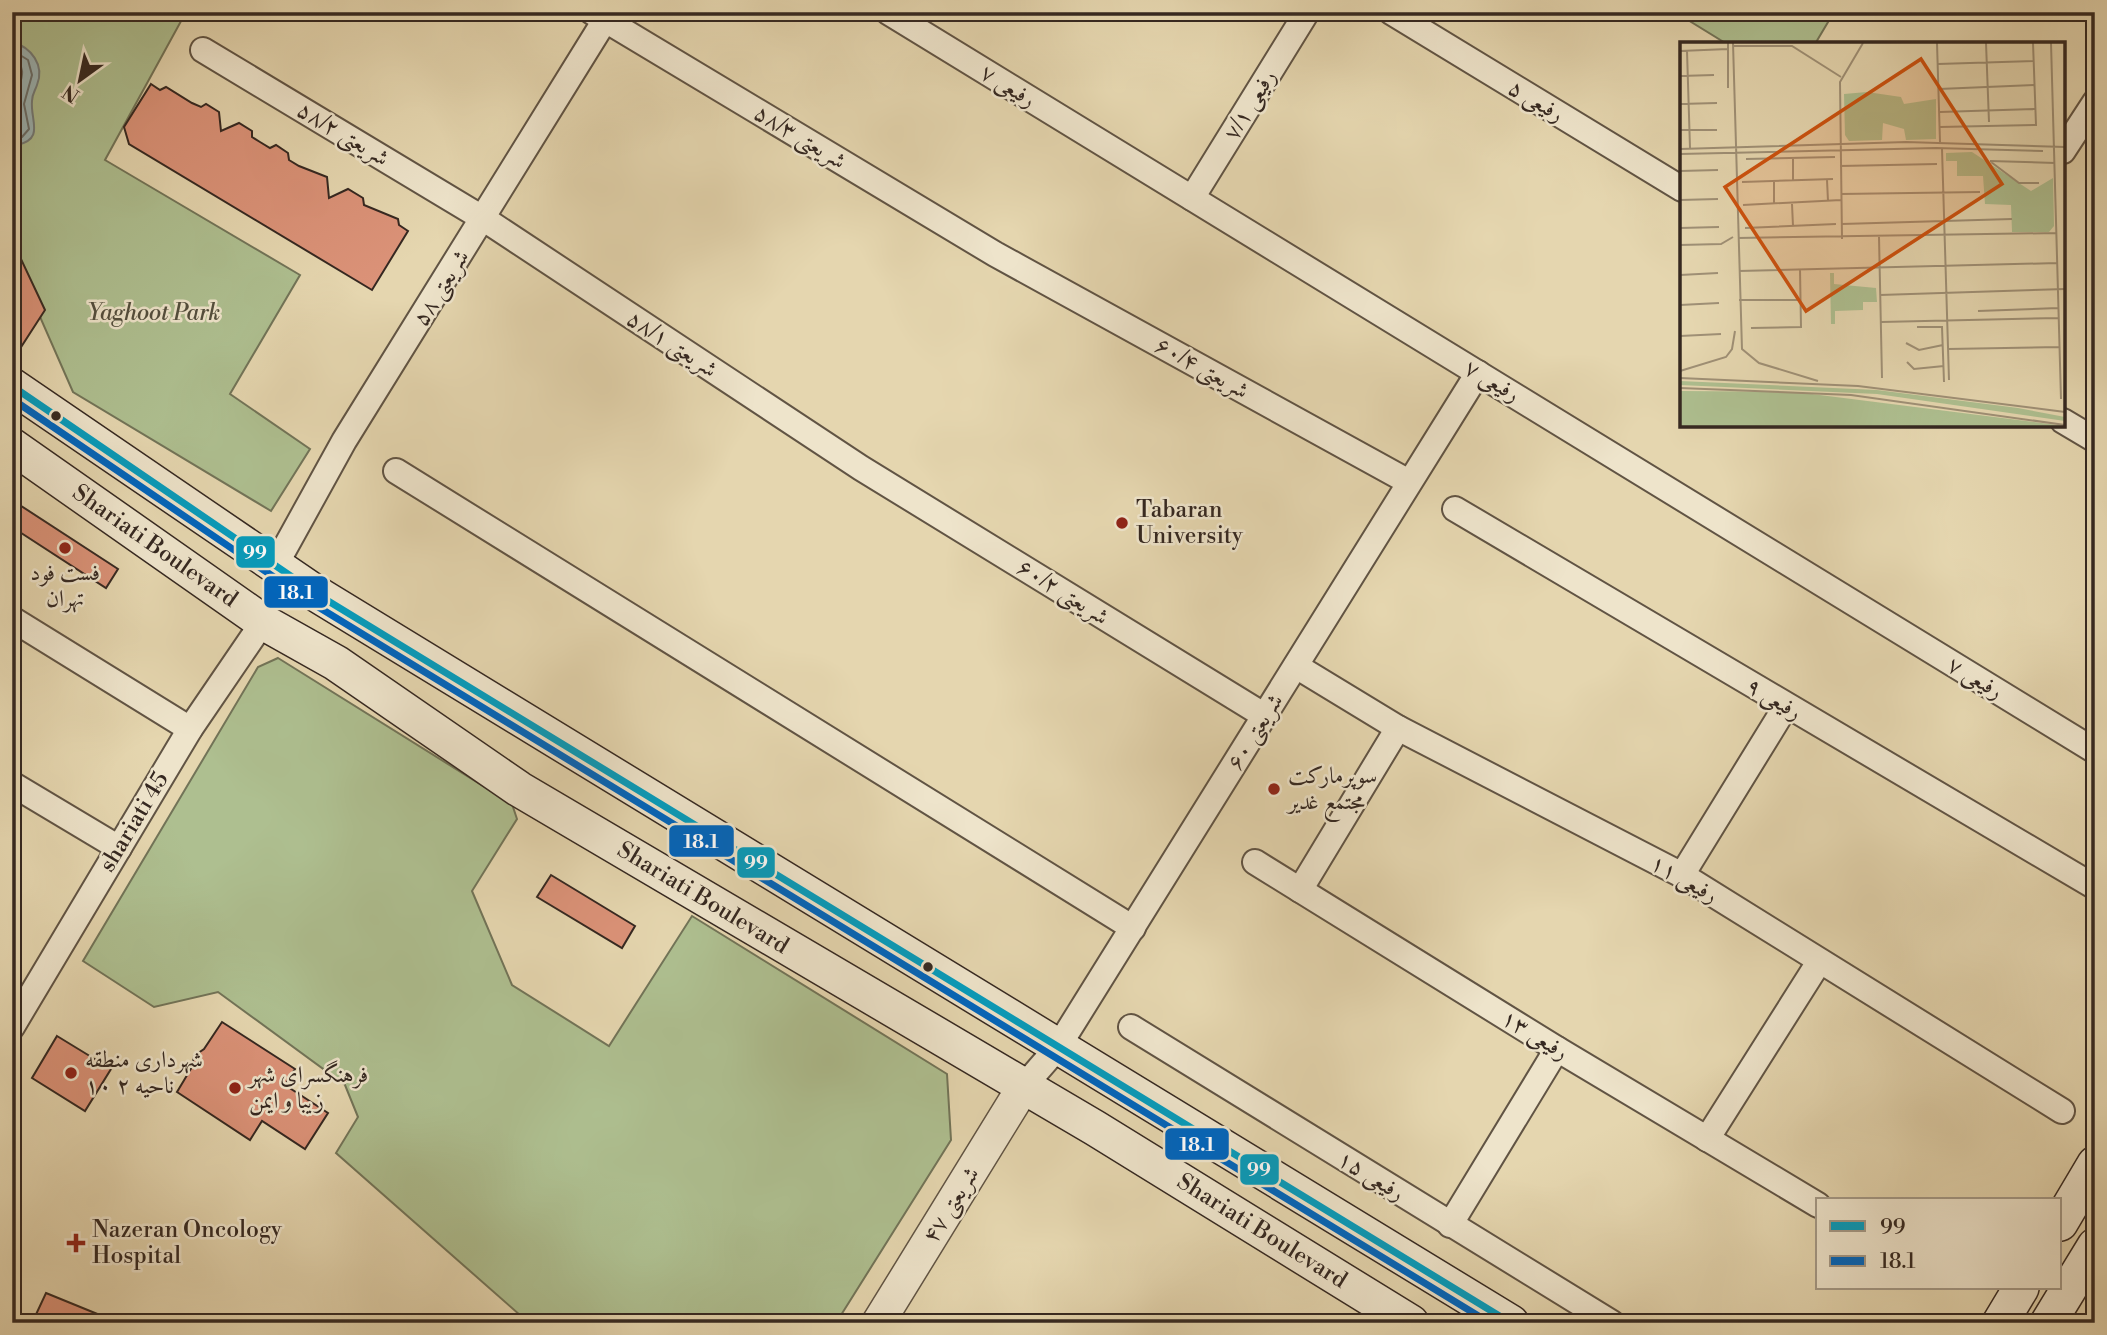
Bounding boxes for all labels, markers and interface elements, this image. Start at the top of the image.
inset map [1680,42,2065,427]
north arrow [46,46,116,116]
street label: رفیعی ۷ [975,58,1041,115]
street label: رفیعی ۷/۱ [1217,65,1283,146]
street label: رفیعی ۵ [1503,74,1569,129]
text: N [58,79,84,108]
street label: شریعتی ۵۸/۲ [291,96,394,173]
street label: شریعتی ۵۸/۳ [748,99,851,176]
street label: شریعتی ۵۸ [407,245,476,332]
park label: Yaghoot Park [88,299,220,327]
street label: شریعتی ۵۸/۱ [621,304,723,384]
street label: شریعتی ۶۰/۴ [1150,331,1254,406]
street label: رفیعی ۷ [1459,354,1525,409]
unlabelled marker [49,409,63,423]
street label: Shariati Boulevard [67,479,243,613]
place label: Tabaran University [1136,496,1244,550]
marker: Tabaran University [1114,515,1130,531]
line badge: 99 [235,535,276,569]
marker: فست فود تهران [57,540,73,556]
text: 99 [243,541,267,565]
street label: شریعتی ۶۰/۲ [1012,553,1114,632]
place label: فست فود تهران [30,559,100,613]
line badge: 18.1 [263,575,329,609]
text: 18.1 [278,581,314,605]
street label: رفیعی ۷ [1942,651,2008,706]
street label: رفیعی ۹ [1741,672,1807,727]
street label: شریعتی ۶۰ [1221,689,1290,776]
place label: سوپرمارکت مجتمع غدیر [1286,762,1377,822]
street label: shariati 45 [93,767,175,877]
marker: سوپرمارکت مجتمع غدیر [1266,781,1282,797]
line badge: 18.1 [668,824,735,858]
text: 18.1 [683,830,719,854]
street label: Shariati Boulevard [612,836,794,960]
line badge: 99 [736,846,776,879]
street label: رفیعی ۱۱ [1645,849,1723,910]
text: 99 [744,851,768,875]
unlabelled marker [921,960,935,974]
street label: رفیعی ۱۳ [1496,1004,1574,1067]
place label: شهرداری منطقه ۱۰ ناحیه ۲ [85,1046,203,1100]
place label: فرهنگسرای شهر زیبا و ایمن [247,1060,368,1116]
marker: شهرداری منطقه ۱۰ ناحیه ۲ [63,1065,79,1081]
marker: فرهنگسرای شهر زیبا و ایمن [227,1080,243,1096]
line badge: 18.1 [1164,1127,1230,1161]
text: 18.1 [1179,1133,1215,1157]
street label: رفیعی ۱۵ [1332,1145,1410,1208]
line badge: 99 [1239,1153,1280,1186]
text: 99 [1247,1158,1271,1182]
street label: شریعتی ۴۷ [917,1162,986,1249]
street label: Shariati Boulevard [1172,1167,1352,1295]
legend [1816,1198,2062,1290]
text: 99 [1880,1215,1905,1241]
place label: Nazeran Oncology Hospital [92,1216,283,1270]
marker: Nazeran Oncology Hospital [66,1233,86,1253]
text: 18.1 [1880,1249,1916,1275]

